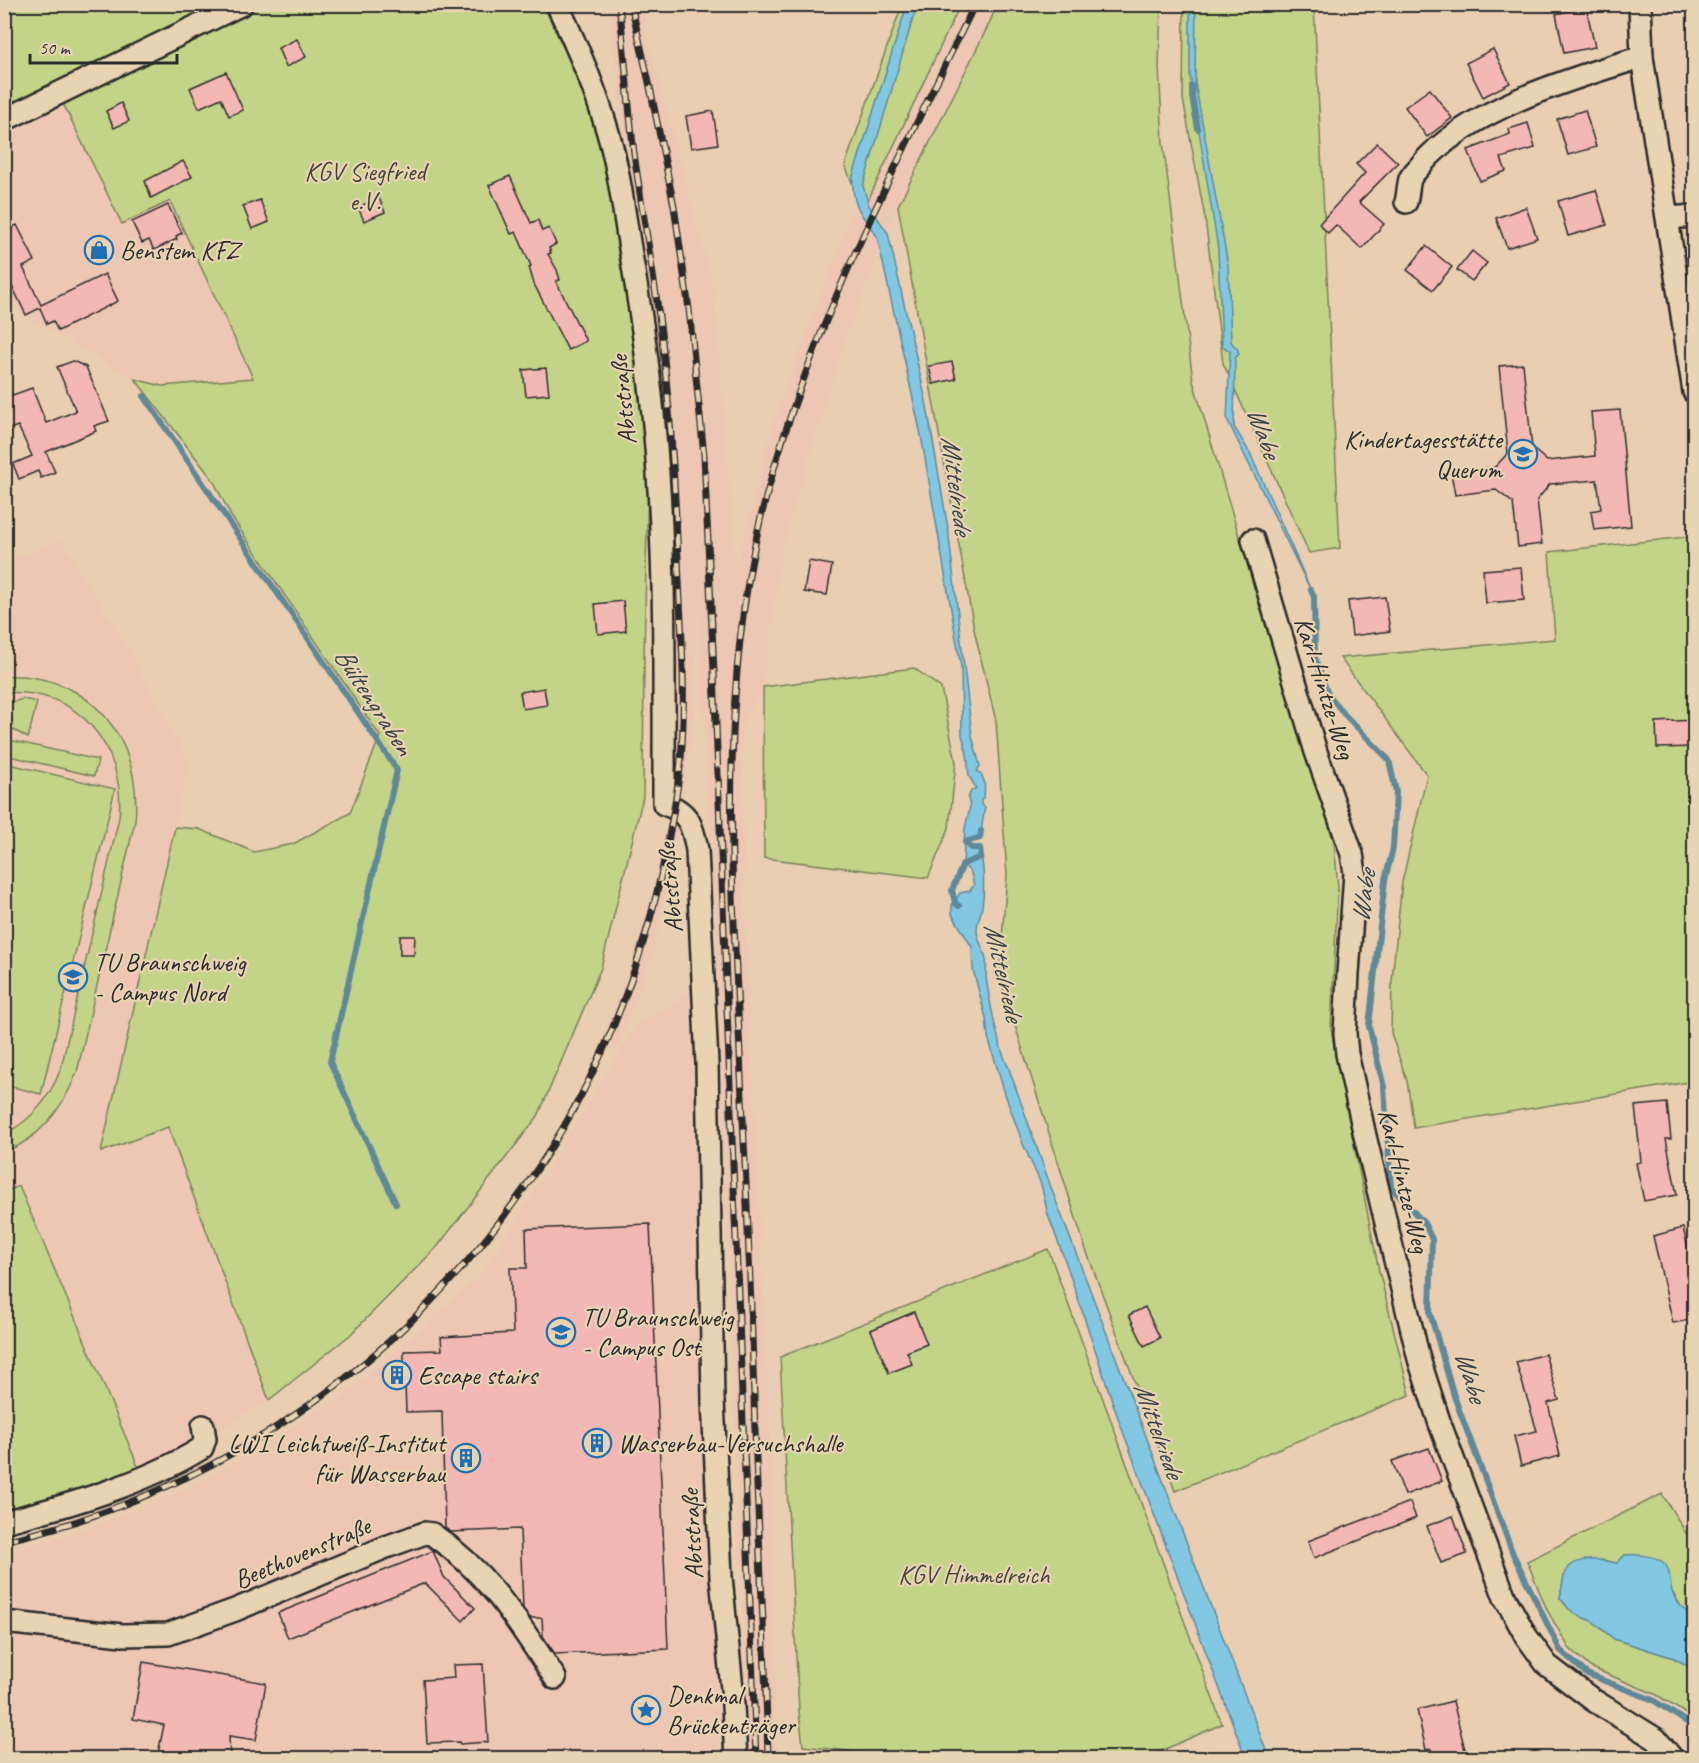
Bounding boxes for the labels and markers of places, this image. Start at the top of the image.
shop icon: Benstem KFZ [83,234,115,266]
place label: Benstem KFZ [120,234,244,267]
place label: Kindertagesstätte Querum [1344,423,1505,486]
school or university icon: Kindertagesstätte Querum [1507,438,1539,470]
place label: TU Braunschweig - Campus Nord [94,946,248,1009]
school or university icon: TU Braunschweig - Campus Nord [57,961,89,993]
place label: TU Braunschweig - Campus Ost [582,1301,736,1364]
school or university icon: TU Braunschweig - Campus Ost [545,1316,577,1348]
building icon: Escape stairs [381,1359,413,1391]
place label: Escape stairs [418,1359,539,1392]
place label: LWI Leichtweiß-Institut für Wasserbau [228,1427,447,1490]
building icon: Wasserbau-Versuchshalle [581,1427,613,1459]
place label: Wasserbau-Versuchshalle [618,1427,845,1460]
building icon: LWI Leichtweiß-Institut für Wasserbau [450,1442,482,1474]
place label: Denkmal Brückenträger [667,1679,796,1742]
place icon: Denkmal Brückenträger [630,1694,662,1726]

